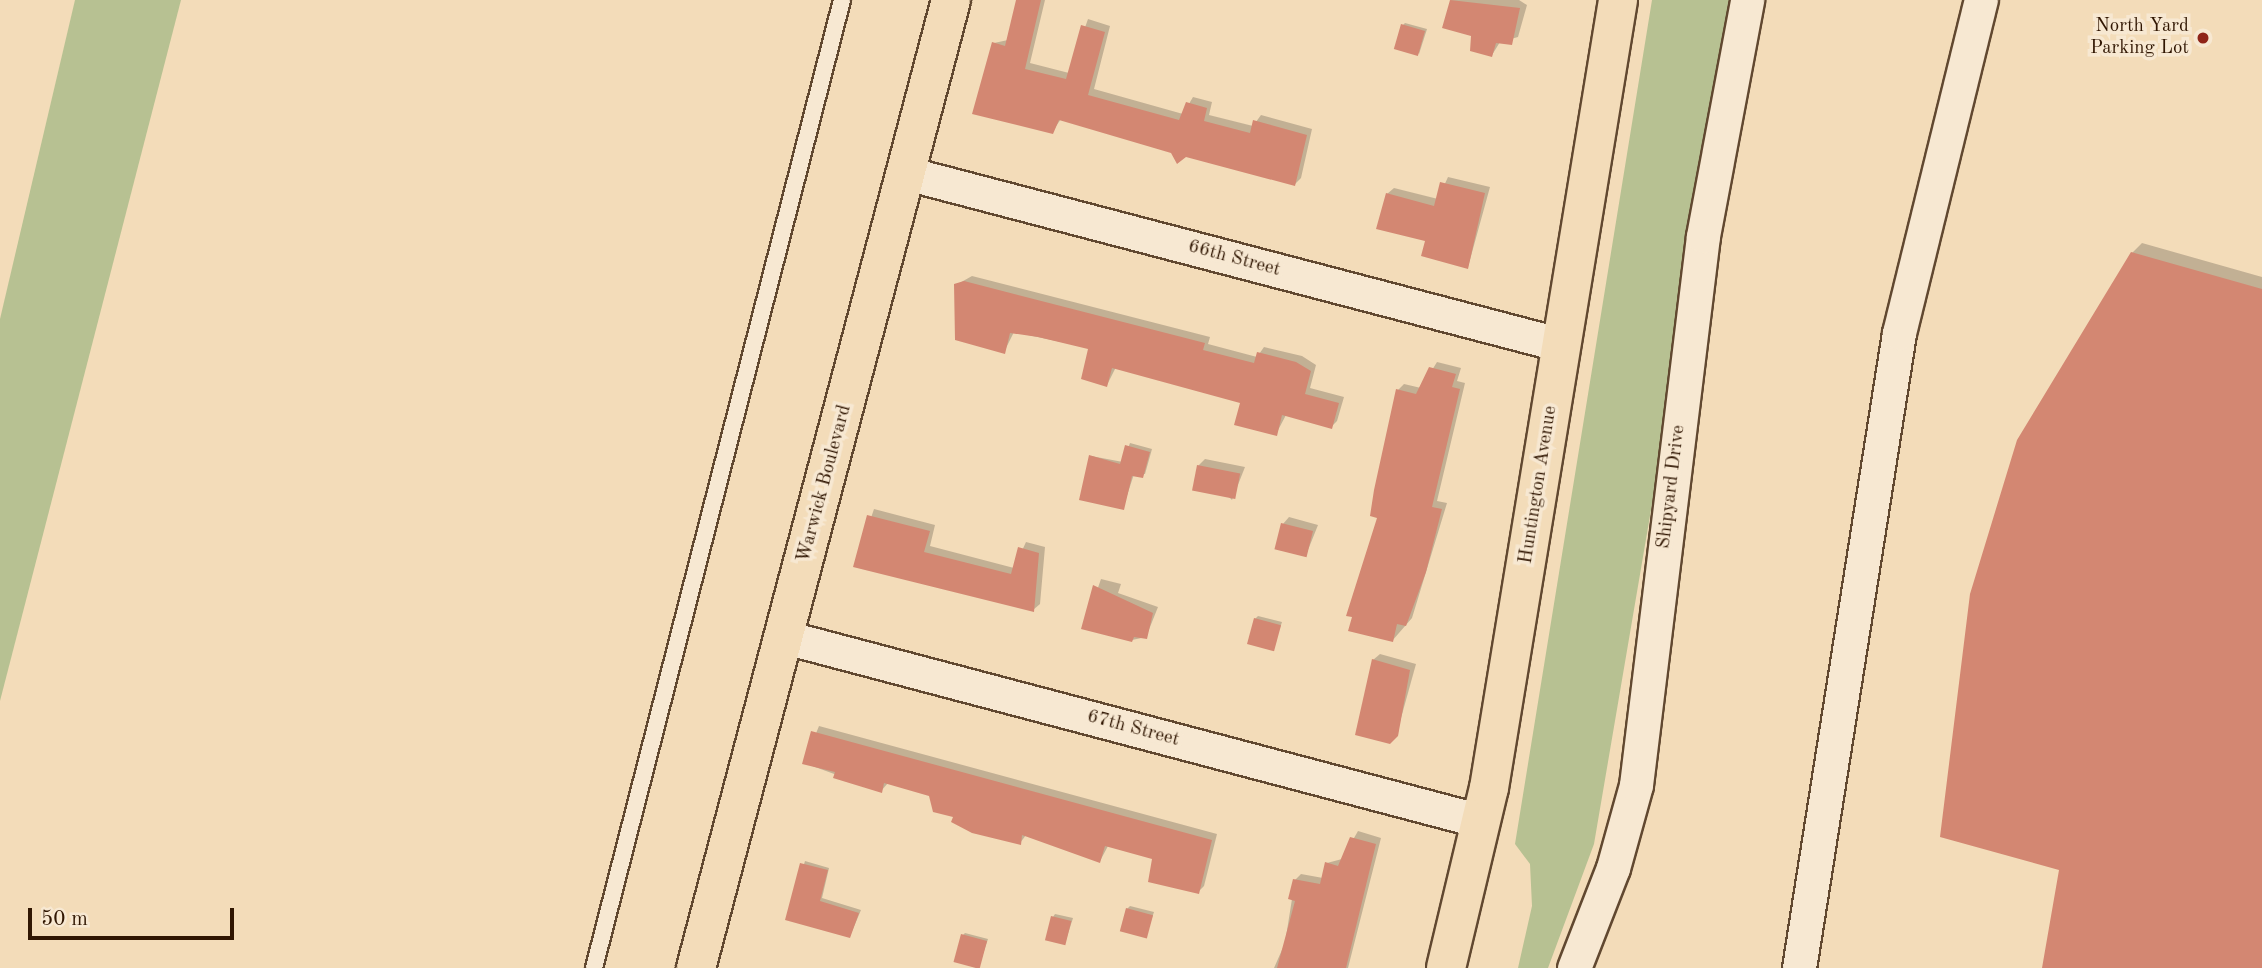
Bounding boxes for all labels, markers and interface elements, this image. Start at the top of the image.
place label: North Yard Parking Lot [2090,16,2189,60]
marker: North Yard Parking Lot [2195,30,2211,46]
street label: 66th Street [1185,236,1283,282]
street label: Warwick Boulevard [793,403,857,565]
street label: Huntington Avenue [1515,404,1563,566]
street label: Shipyard Drive [1653,424,1691,550]
street label: 67th Street [1084,706,1182,752]
scale bar [32,894,238,938]
text: 50 m [41,909,88,930]

